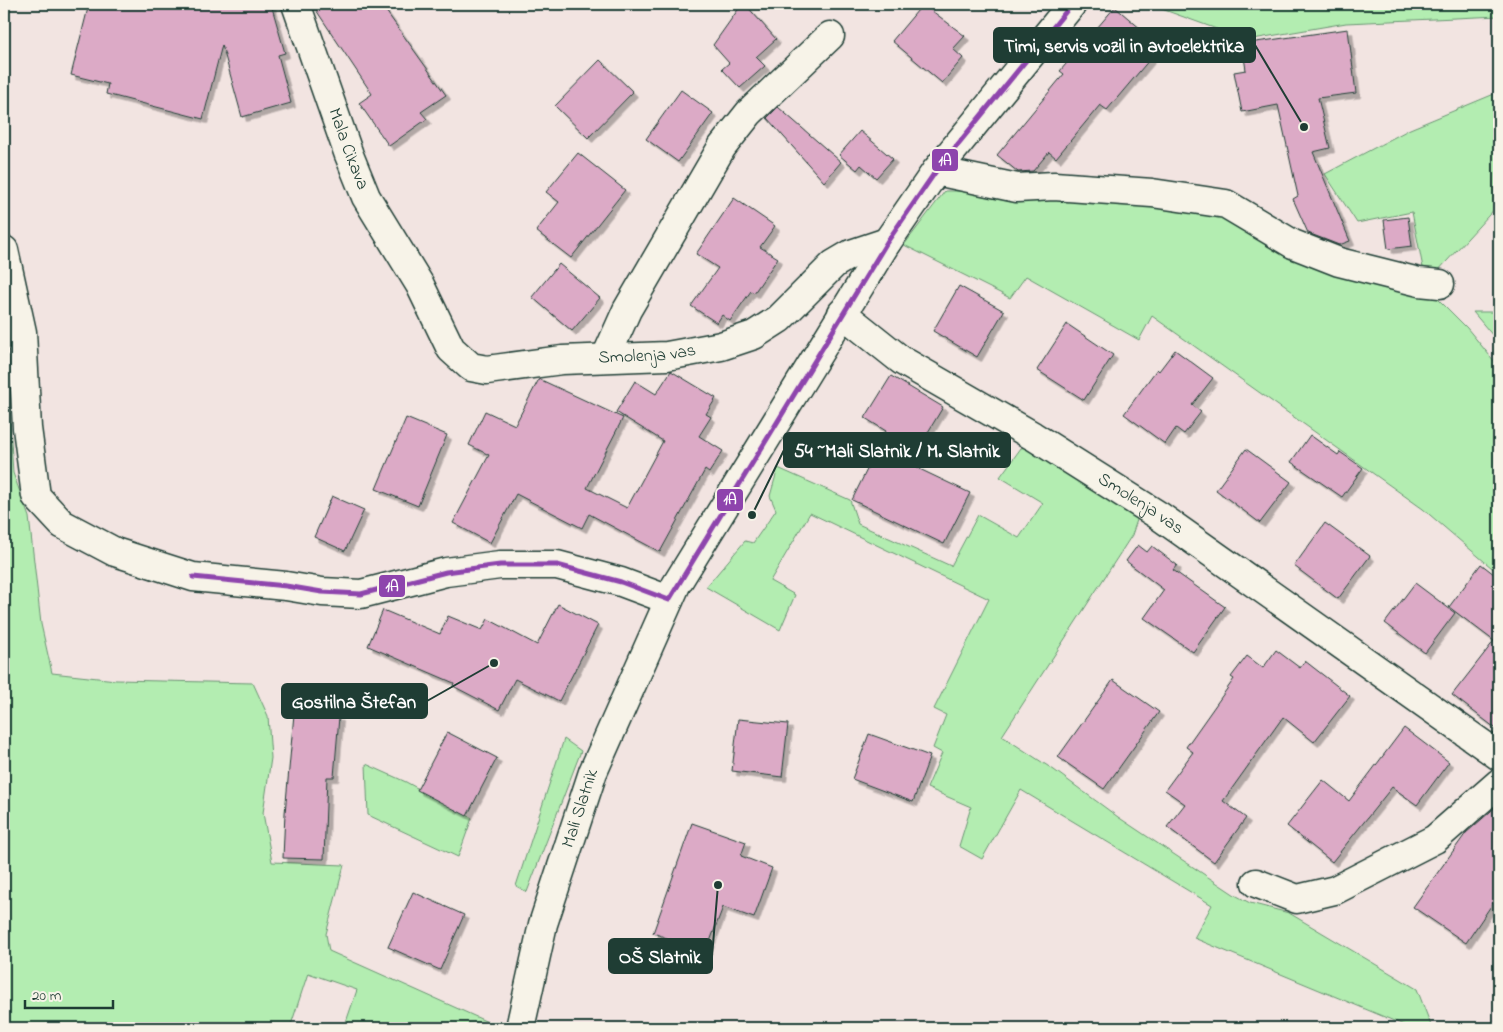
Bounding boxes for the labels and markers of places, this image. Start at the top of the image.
callout: Timi, servis vozil in avtoelektrika [994,28,1255,62]
callout: 54 ~Mali Slatnik / M. Slatnik [784,433,1010,467]
callout: Gostilna Štefan [282,684,427,718]
callout: OŠ Slatnik [609,939,712,973]

